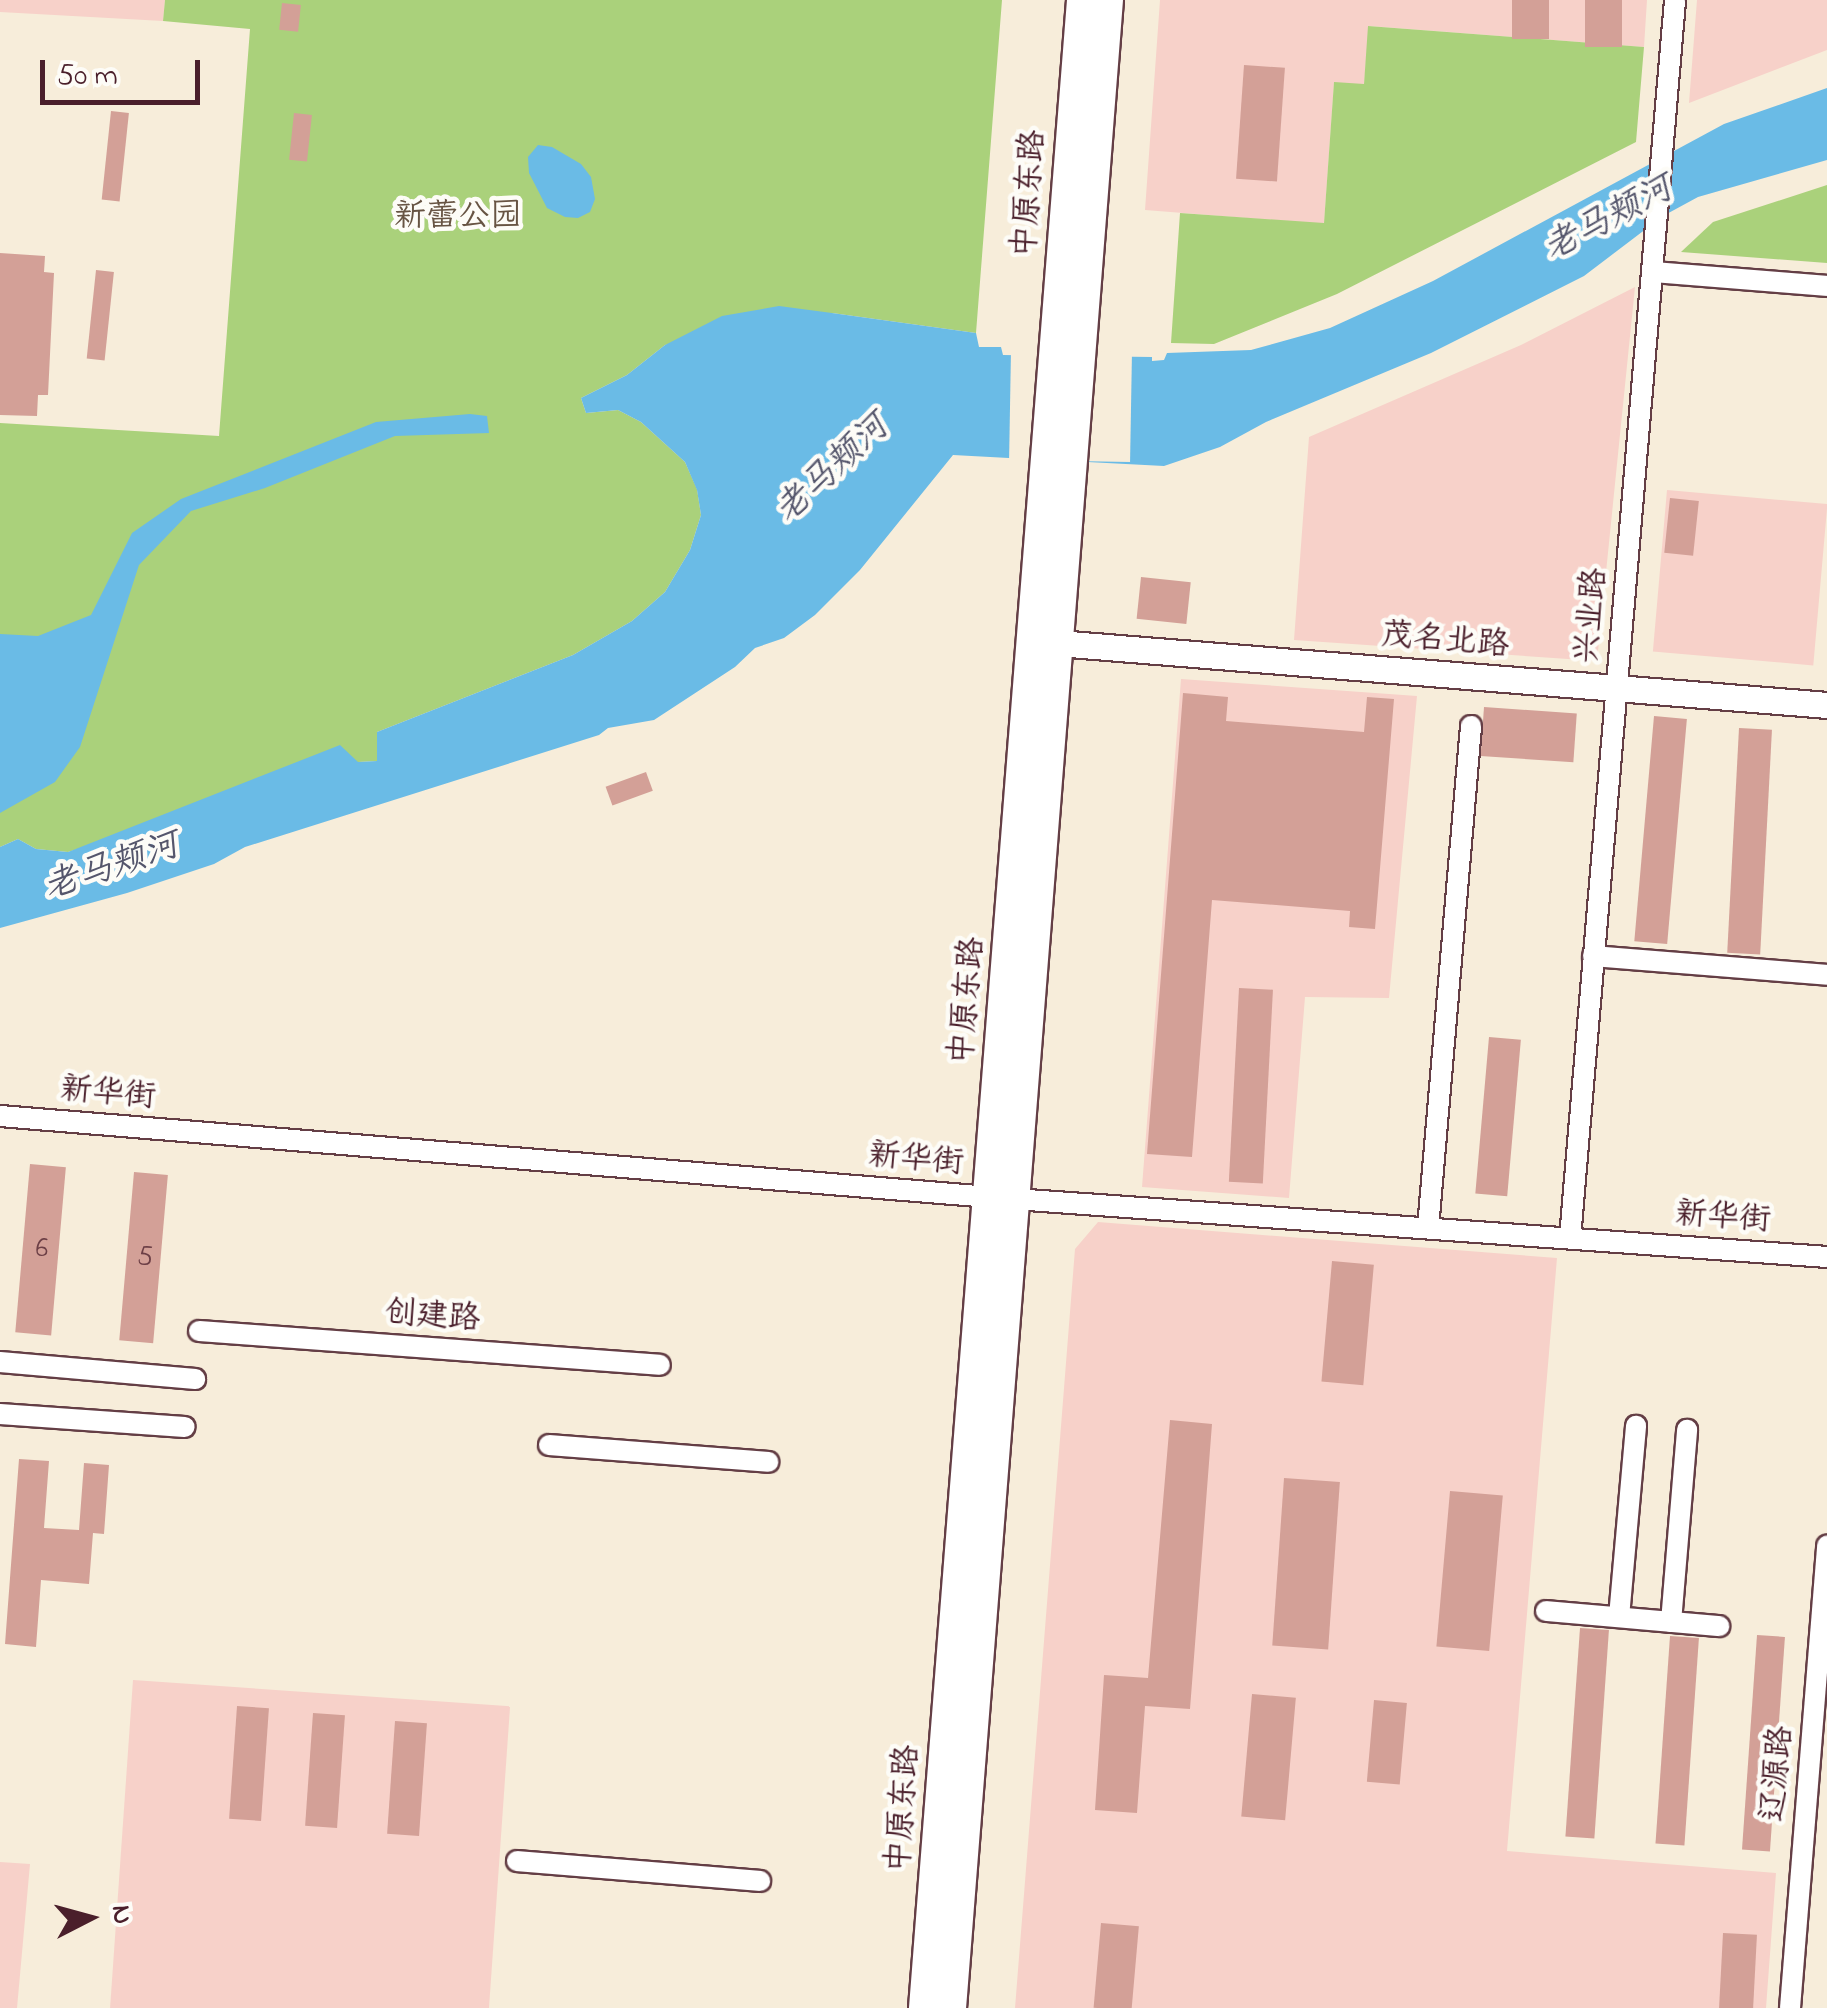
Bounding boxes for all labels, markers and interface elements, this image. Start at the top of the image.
scale bar [45,40,205,102]
text: 50 m [57,55,118,99]
street label: 中原东路 [1007,129,1055,259]
water label: 老马颊河 [1537,169,1681,271]
park label: 新蕾公园 [394,199,522,237]
water label: 老马颊河 [767,407,899,533]
street label: 兴业路 [1570,567,1616,665]
street label: 茂名北路 [1380,617,1510,667]
water label: 老马颊河 [39,825,185,911]
street label: 中原东路 [944,936,994,1066]
street label: 新华街 [59,1072,157,1118]
street label: 新华街 [867,1138,965,1184]
street label: 新华街 [1674,1196,1772,1242]
house number: 6 [36,1233,48,1267]
house number: 5 [137,1241,153,1275]
street label: 创建路 [383,1295,481,1341]
street label: 辽源路 [1756,1725,1802,1823]
street label: 中原东路 [881,1744,929,1874]
north arrow [40,1868,140,1968]
text: N [99,1903,142,1926]

